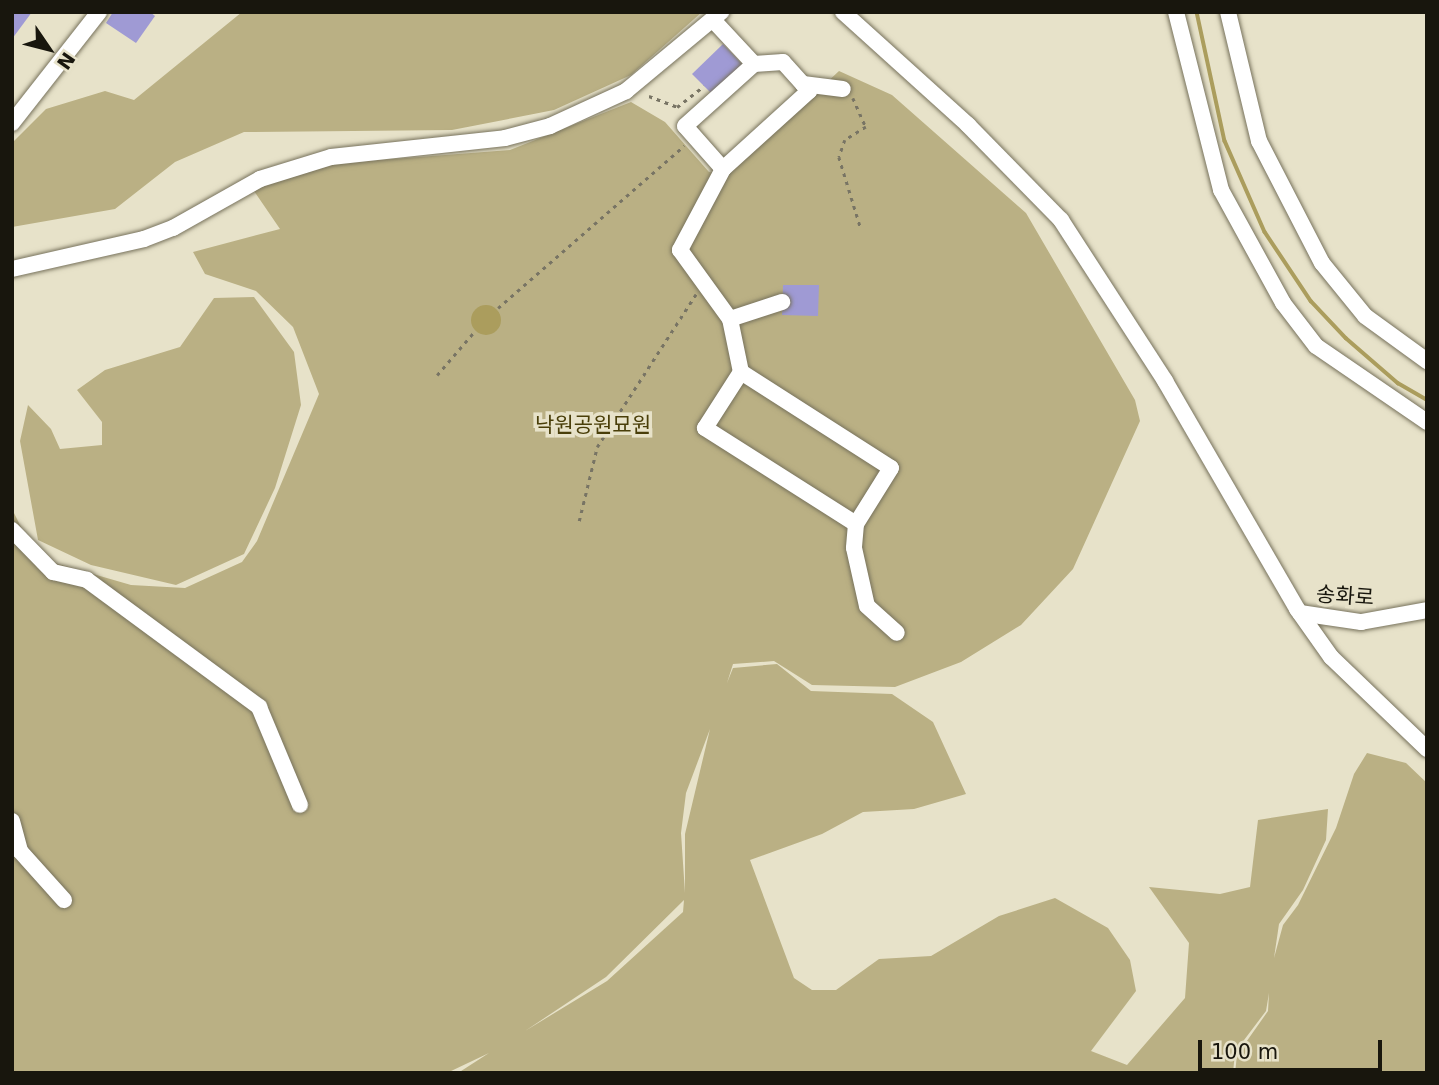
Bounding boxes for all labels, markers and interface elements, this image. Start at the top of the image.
north arrow [14,14,84,84]
text: N [53,48,80,74]
park label: 낙원공원묘원 [535,412,651,438]
street label: 송화로 [1315,581,1375,611]
scale bar [1201,1026,1385,1070]
text: 100 m [1211,1040,1278,1064]

